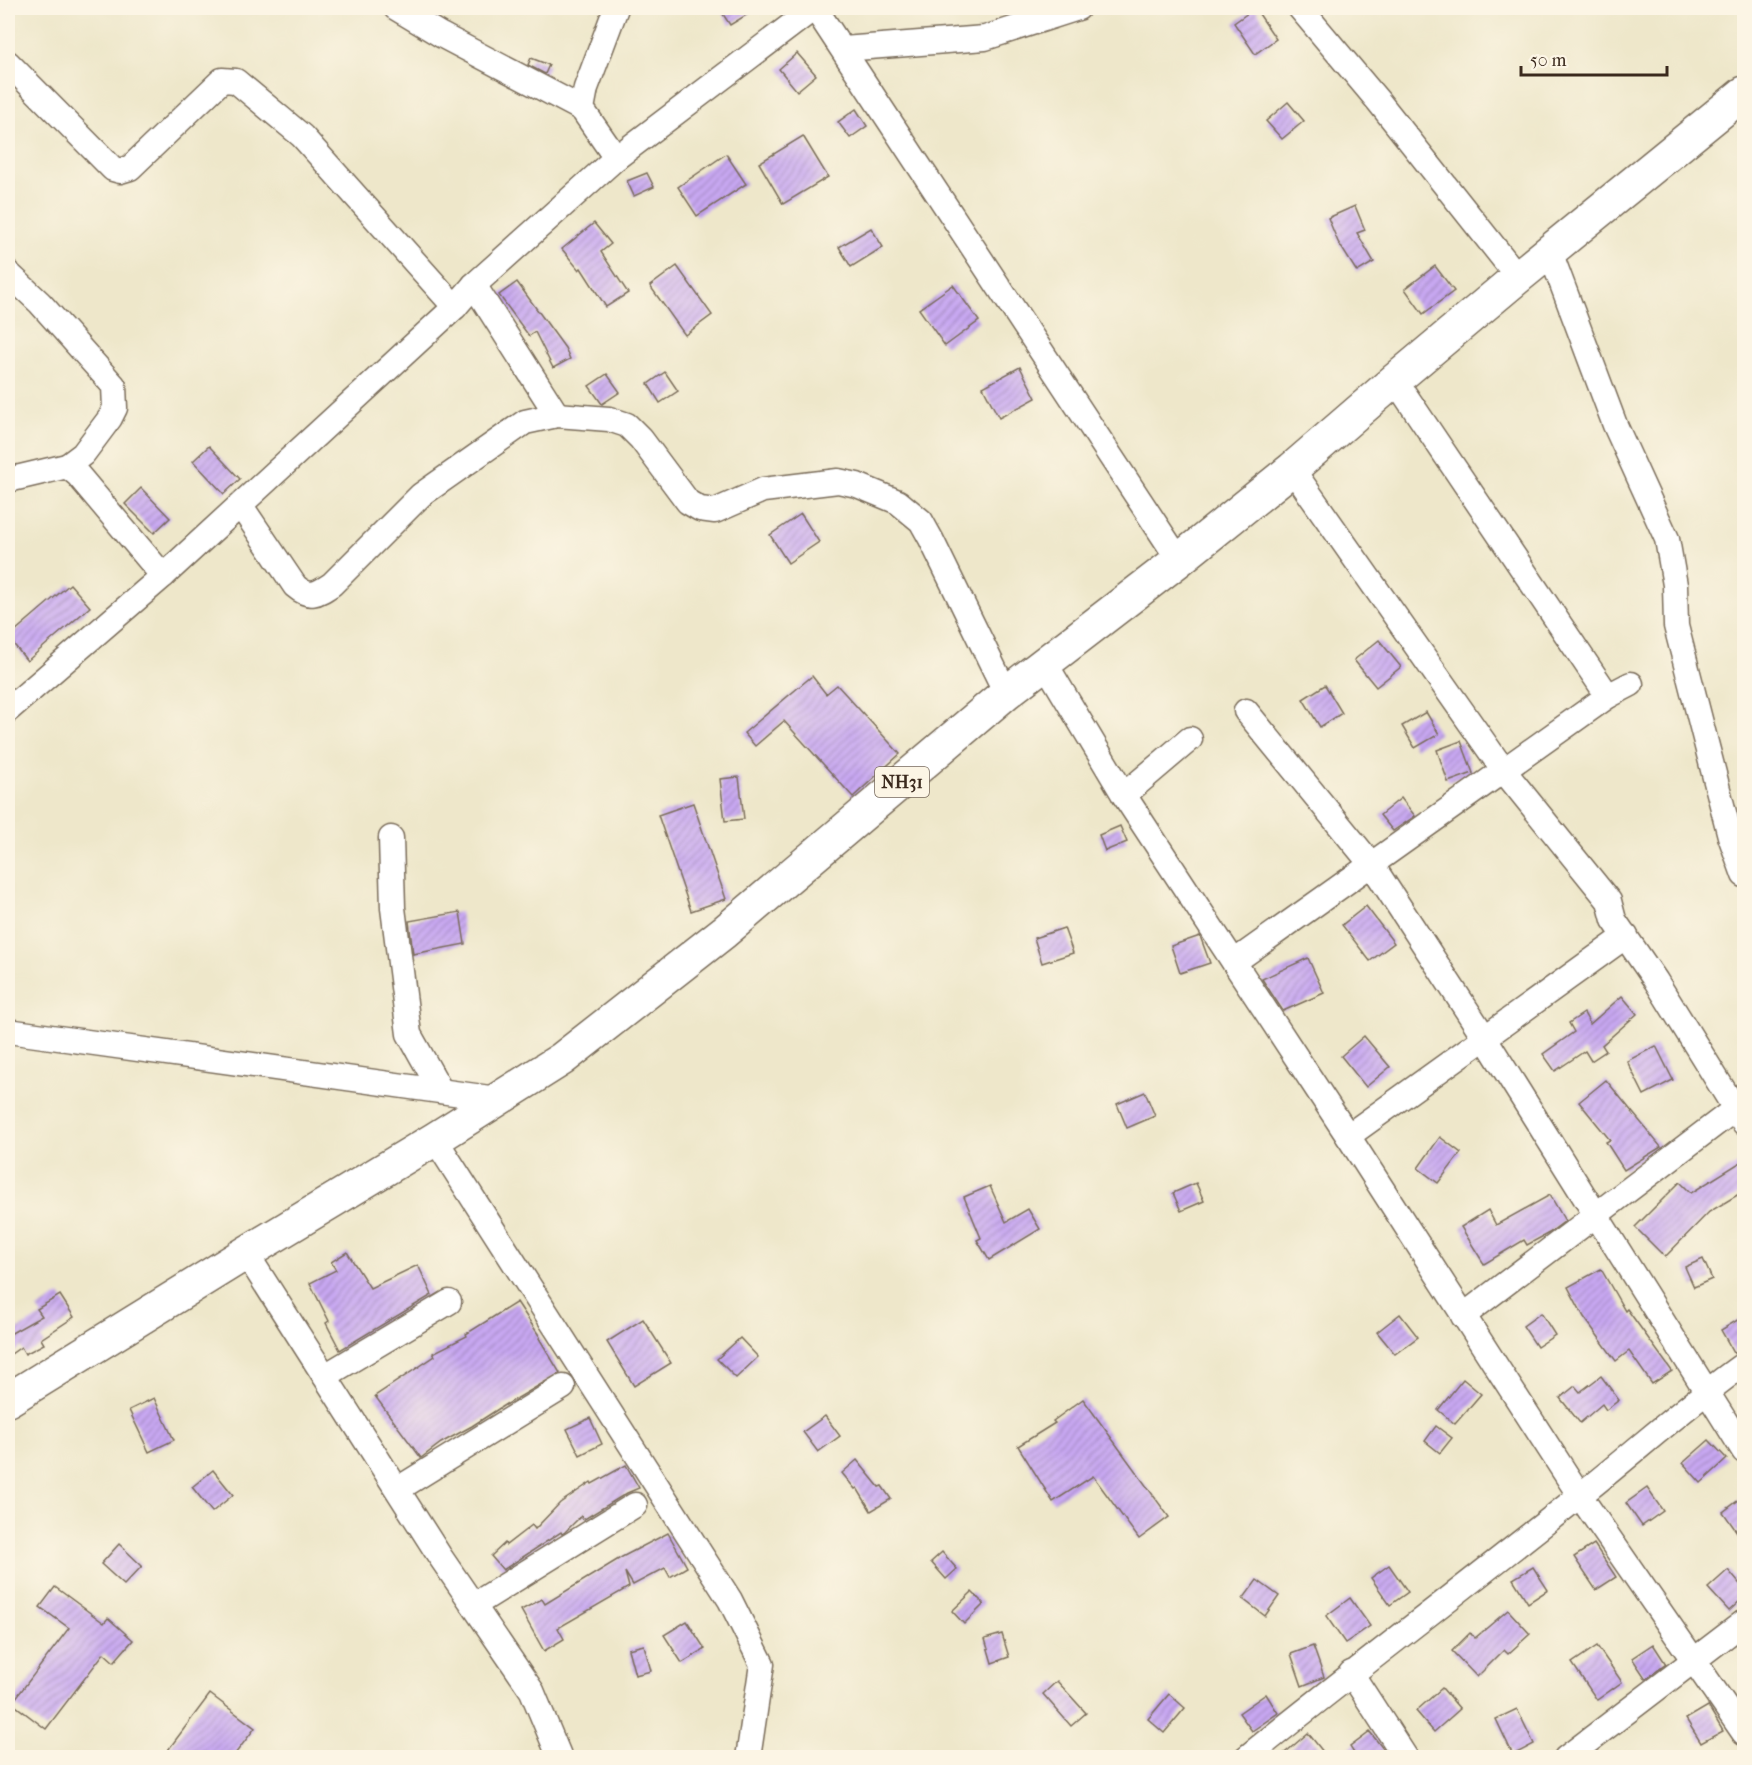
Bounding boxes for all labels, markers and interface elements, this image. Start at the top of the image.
scale bar [1521,39,1666,77]
text: 50 m [1530,50,1567,71]
road number: NH31 [875,767,929,797]

